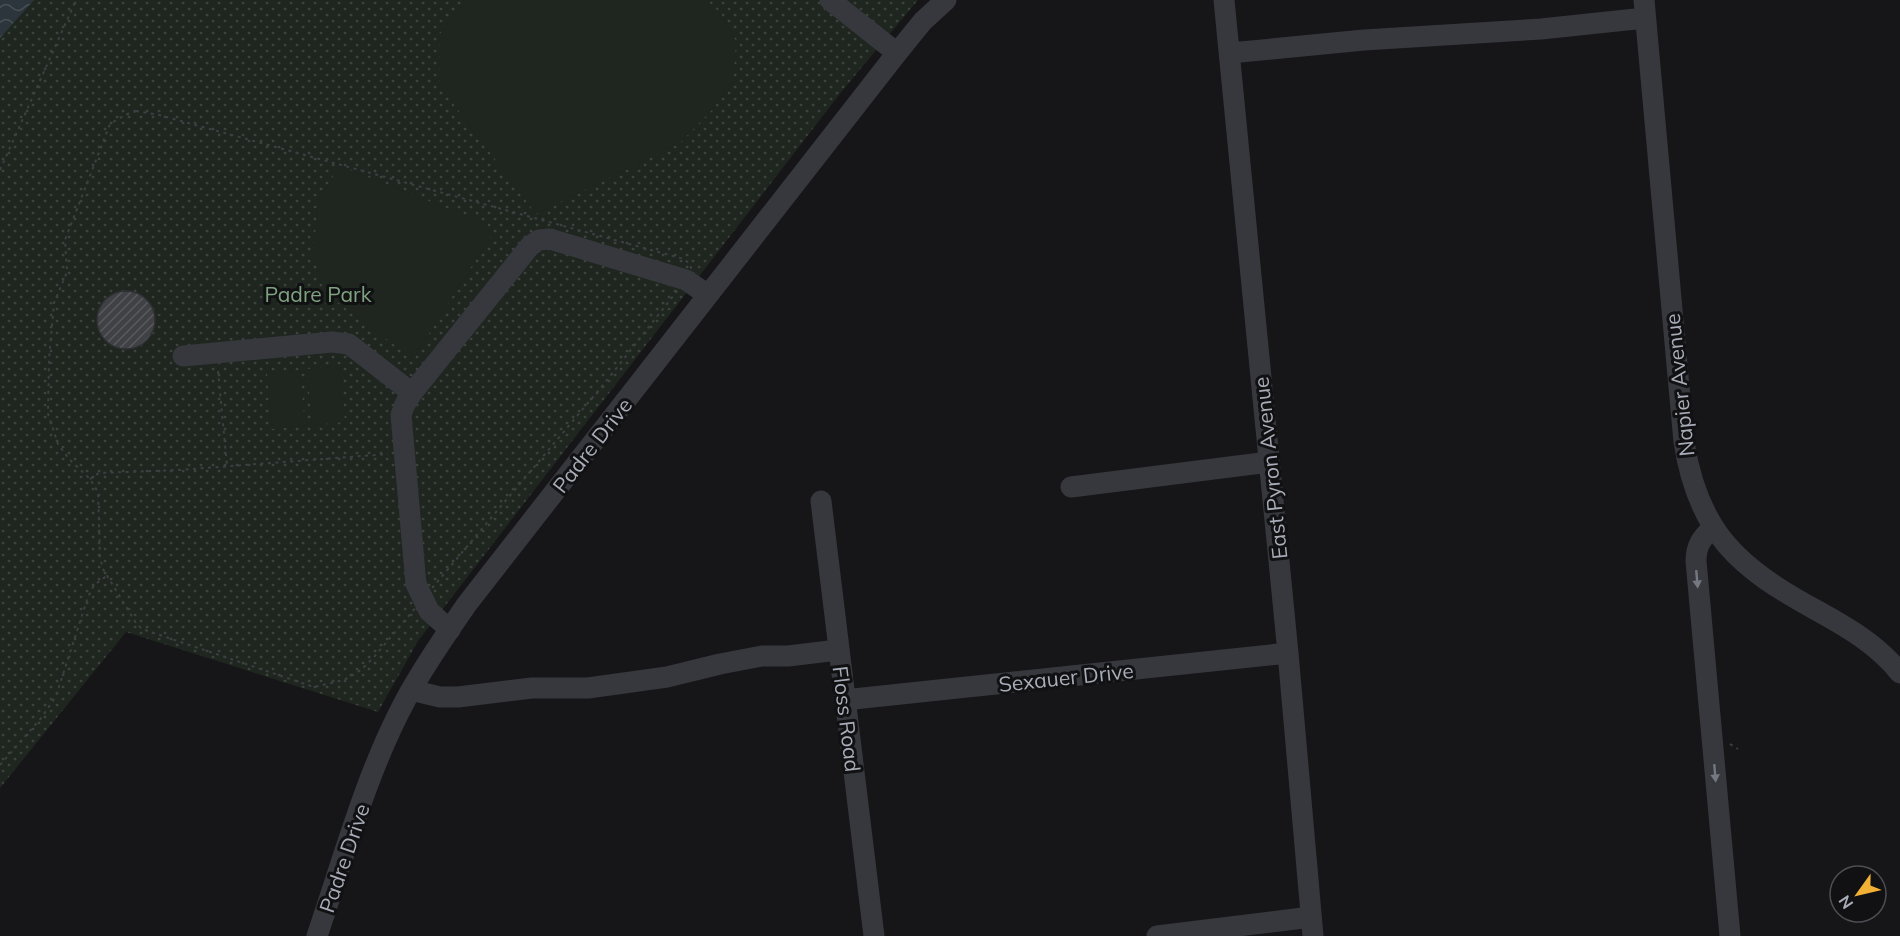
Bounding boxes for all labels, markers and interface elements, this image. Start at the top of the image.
park label: Padre Park [265,281,372,307]
street label: Napier Avenue [1659,312,1699,458]
street label: East Pyron Avenue [1247,376,1293,560]
street label: Padre Drive [547,392,637,498]
one-way arrow [1692,569,1702,588]
street label: Sexauer Drive [997,657,1135,697]
street label: Floss Road [828,665,866,773]
one-way arrow [1710,763,1720,782]
street label: Padre Drive [313,800,375,916]
north arrow [1828,864,1888,924]
text: N [1834,892,1857,913]

